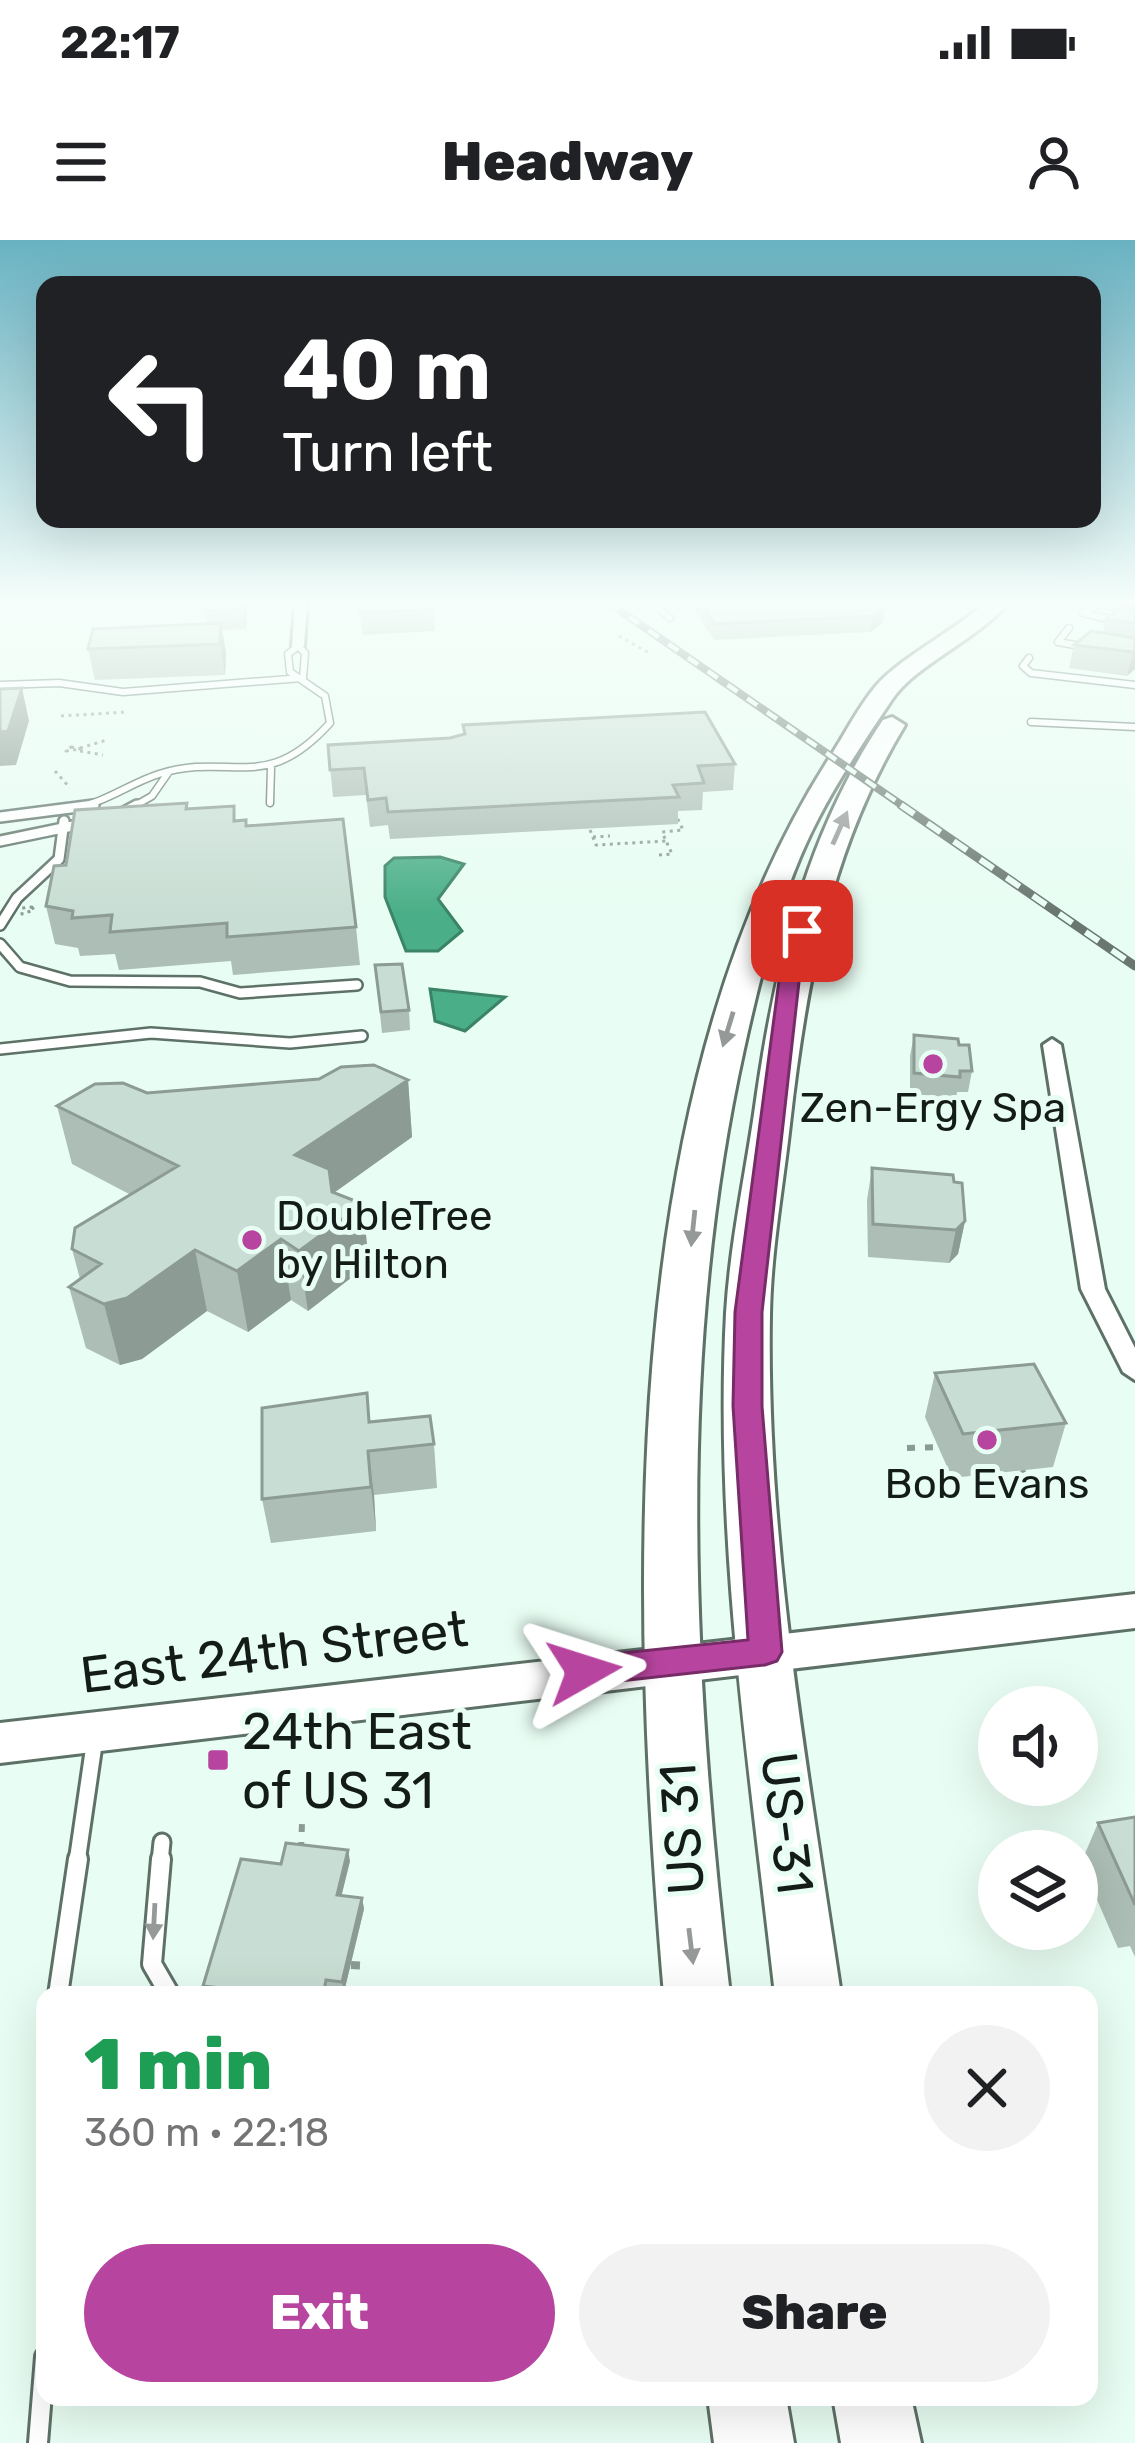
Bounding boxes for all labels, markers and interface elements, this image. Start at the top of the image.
text: 22:17 [60,16,180,69]
icon: menu [48,129,114,195]
icon: person [1021,129,1087,195]
text: Headway [442,130,693,194]
text: 40 m [282,320,491,420]
icon: left [84,324,240,480]
text: Turn left [282,421,493,485]
one-way arrow [831,810,851,845]
pin [751,880,853,982]
icon: arrive [769,898,835,964]
one-way arrow [718,1011,736,1048]
marker: Zen-Ergy Spa [920,1051,946,1077]
place label: Zen-Ergy Spa [800,1083,1066,1133]
place label: DoubleTree by Hilton [276,1191,493,1289]
one-way arrow [683,1210,702,1247]
marker: DoubleTree by Hilton [239,1227,265,1253]
marker: Bob Evans [974,1427,1000,1453]
place label: Bob Evans [885,1459,1089,1509]
street label: East 24th Street [77,1598,471,1706]
position arrow [521,1608,647,1734]
map controls [978,1686,1098,1950]
button: sound [978,1686,1098,1806]
place label: 24th East of US 31 [242,1701,472,1821]
marker: 24th East of US 31 [205,1747,231,1773]
street label: US-31 [748,1749,826,1897]
street label: US 31 [647,1761,717,1897]
button: layers [978,1830,1098,1950]
one-way arrow [144,1903,163,1941]
one-way arrow [682,1928,701,1966]
text: 1 min [84,2022,272,2107]
button: close [924,2025,1050,2151]
text: 360 m · 22:18 [84,2110,329,2156]
button: Exit [84,2244,555,2382]
button: Share [579,2244,1050,2382]

